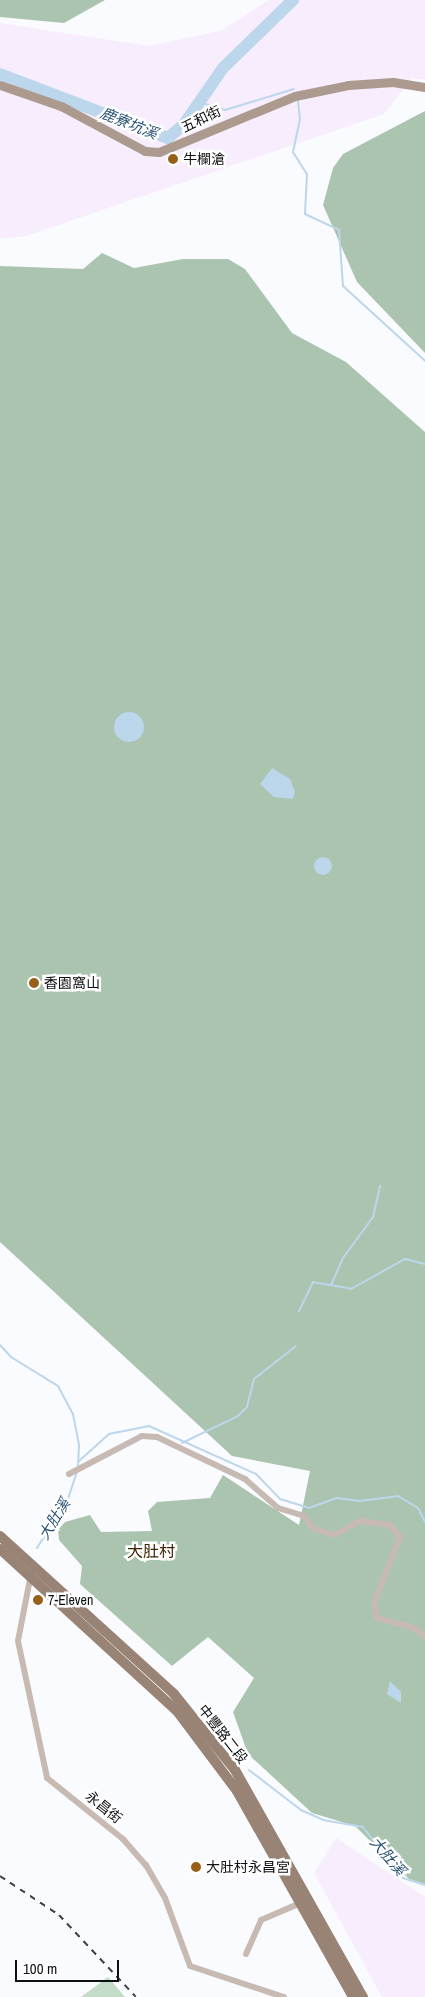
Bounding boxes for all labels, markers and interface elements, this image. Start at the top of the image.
street label: 五和街 [178,102,224,136]
water label: 鹿寮坑溪 [98,103,160,143]
place label: 牛欄滄 [183,151,225,167]
marker: 牛欄滄 [167,153,179,165]
place label: 香園窩山 [44,975,100,991]
marker: 香園窩山 [28,977,40,989]
water label: 大肚溪 [34,1495,74,1543]
district label: 大肚村 [127,1541,175,1561]
place label: 7-Eleven [48,1592,93,1608]
marker: 7-Eleven [32,1594,44,1606]
street label: 中豐路二段 [195,1701,251,1767]
street label: 永昌街 [82,1787,126,1827]
water label: 大肚溪 [366,1833,410,1879]
place label: 大肚村永昌宮 [206,1859,290,1875]
marker: 大肚村永昌宮 [190,1861,202,1873]
scale bar [18,1950,121,1982]
text: 100 m [23,1958,57,1979]

